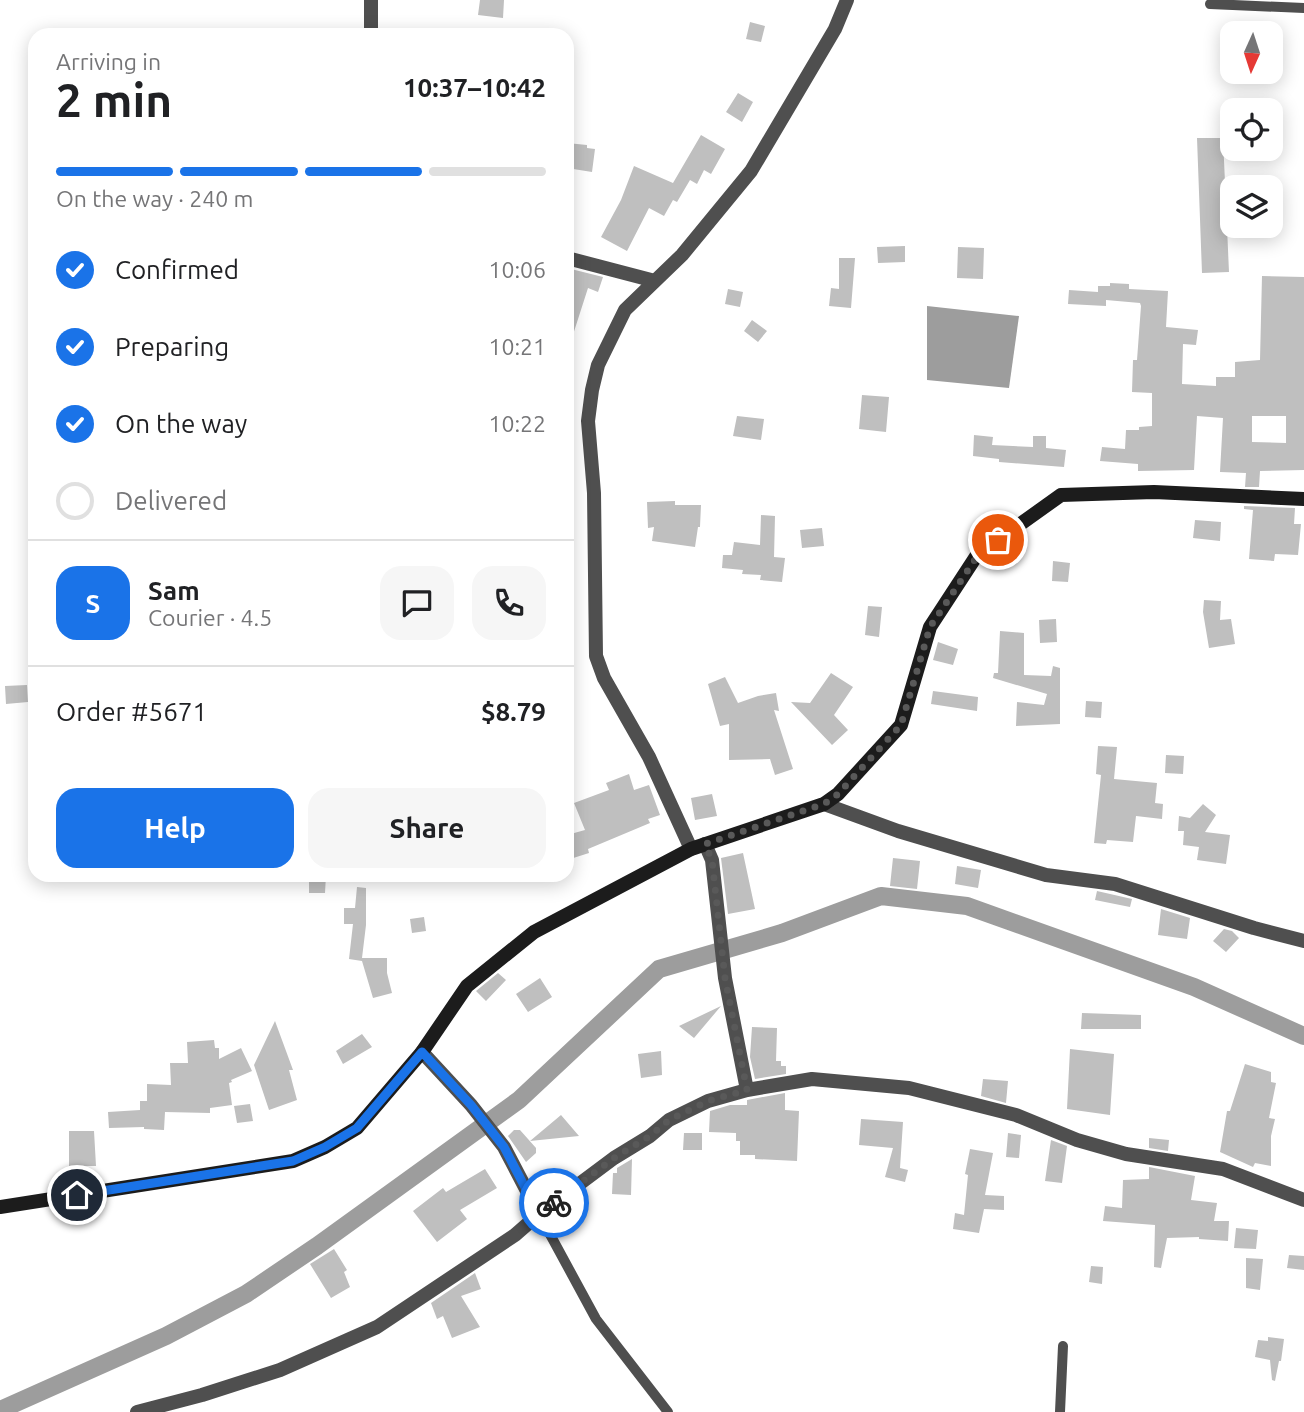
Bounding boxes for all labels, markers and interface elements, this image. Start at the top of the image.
north arrow [1220,21,1283,84]
map controls [1220,21,1283,238]
text: Arriving in [56,49,161,74]
text: 10:37–10:42 [403,73,546,102]
text: 2 min [56,74,172,126]
button: locate [1220,98,1283,161]
button: layers [1220,175,1283,238]
text: On the way · 240 m [56,186,253,211]
icon: check [56,251,94,289]
text: Confirmed [115,255,239,284]
text: 10:06 [488,257,546,282]
icon: check [56,328,94,366]
text: Preparing [115,332,229,361]
text: 10:21 [488,334,546,359]
icon: check [56,405,94,443]
text: On the way [115,409,247,438]
text: 10:22 [488,411,546,436]
text: Delivered [115,486,227,515]
pin [968,510,1028,570]
icon: bag [979,521,1017,559]
button: chat [380,566,454,640]
button: phone [472,566,546,640]
text: Sam [148,576,200,605]
text: S [86,589,100,618]
text: Courier · 4.5 [148,605,272,630]
text: Order #5671 [56,697,207,726]
text: $8.79 [481,697,546,726]
button: Help [56,788,294,868]
button: Share [308,788,546,868]
pin [47,1165,107,1225]
courier [519,1168,589,1238]
icon: home [58,1176,96,1214]
icon: bike [535,1184,573,1222]

